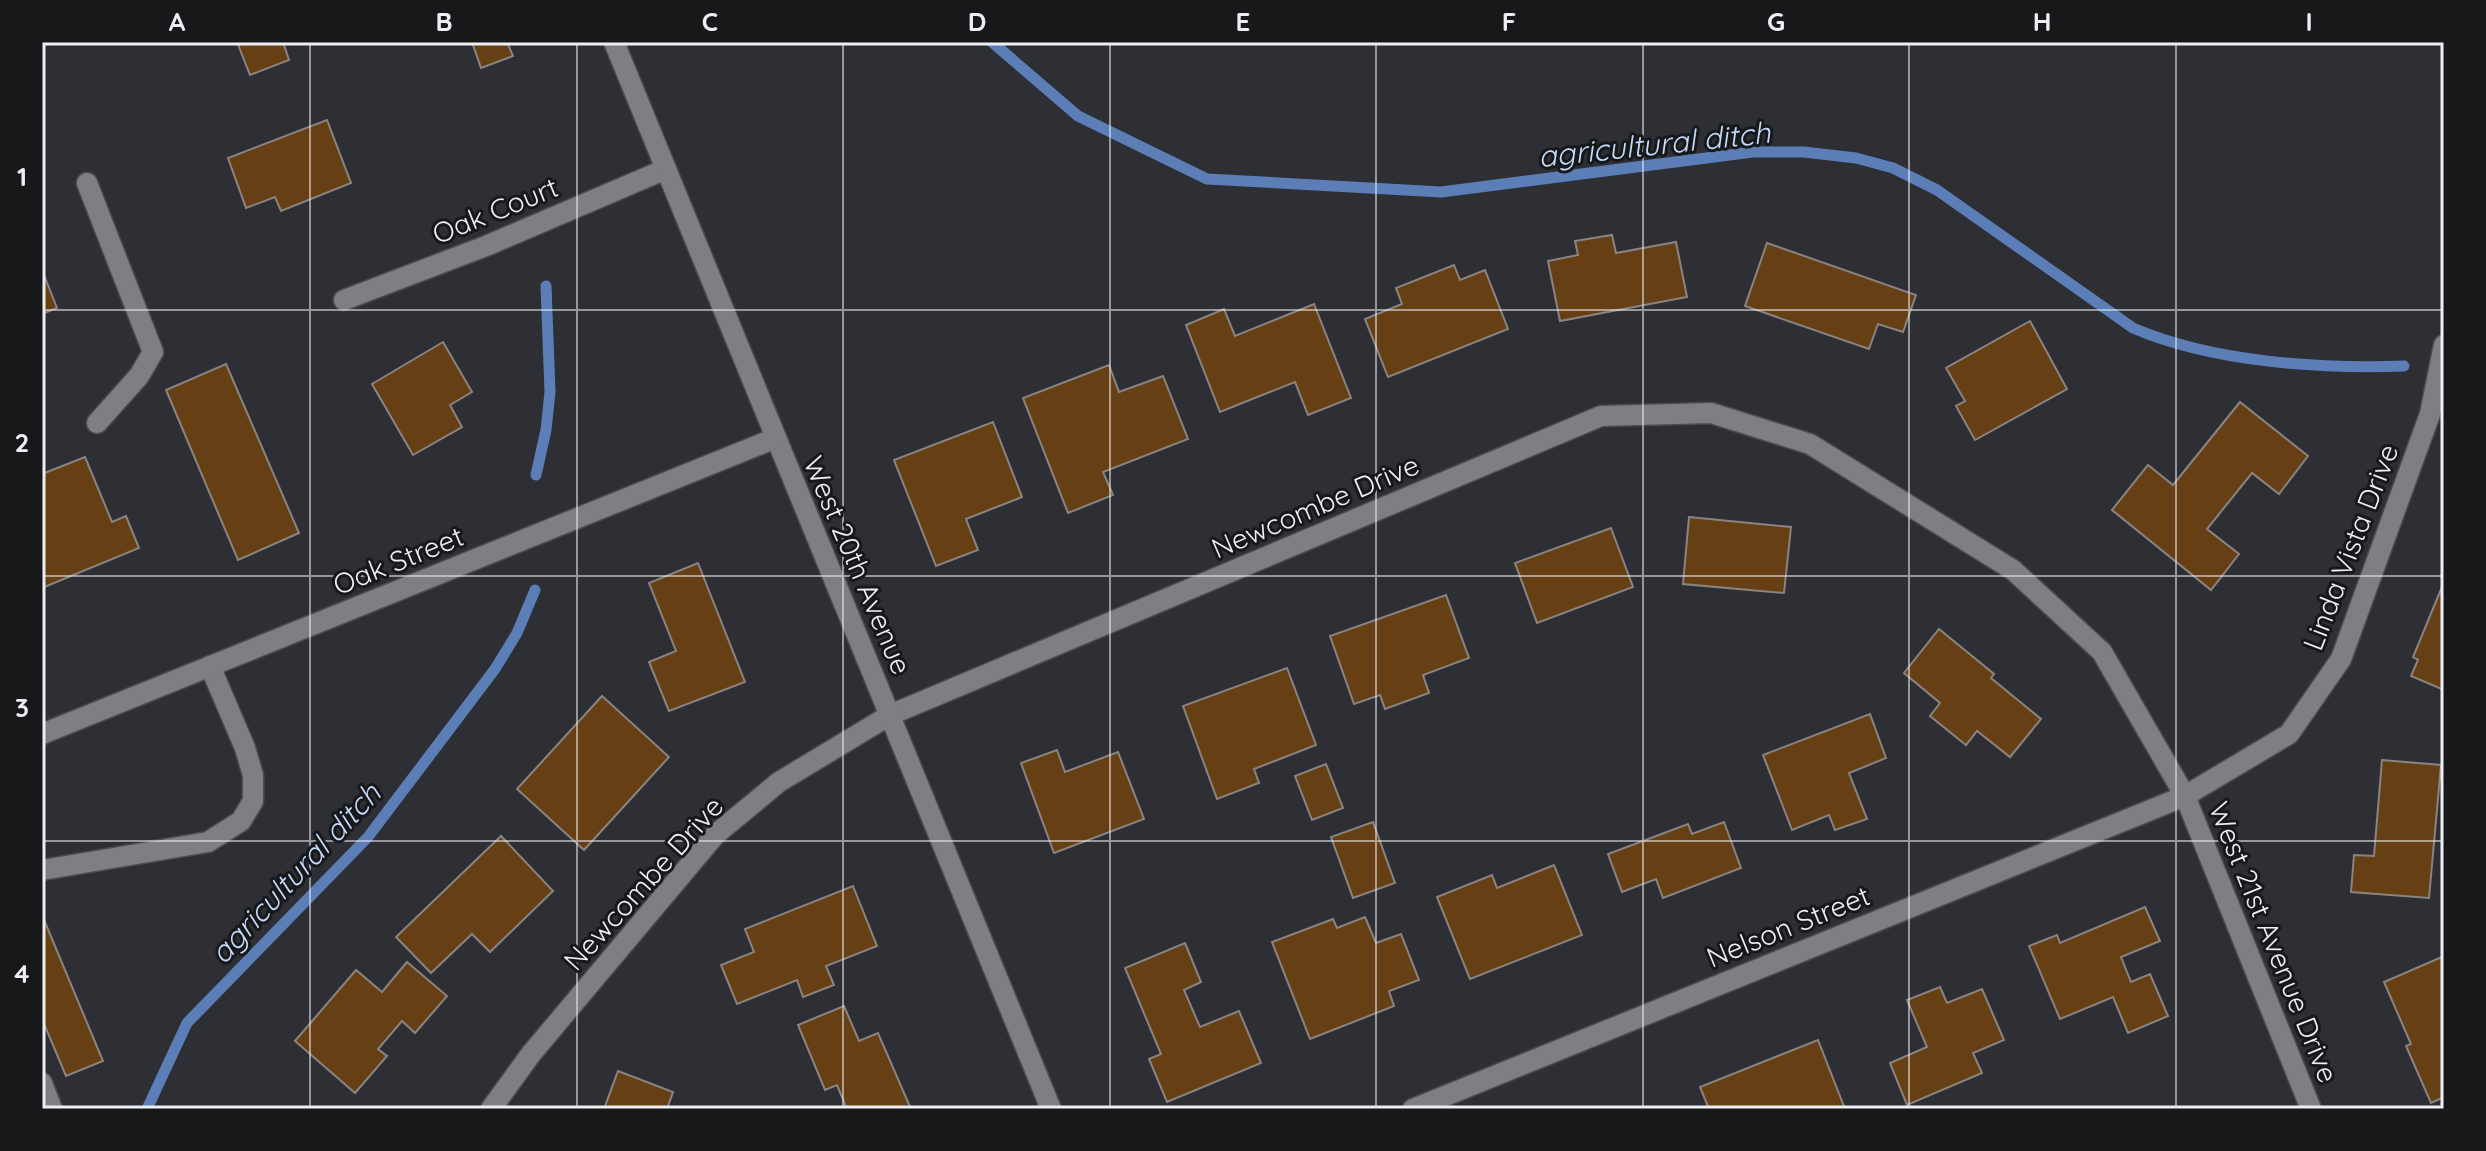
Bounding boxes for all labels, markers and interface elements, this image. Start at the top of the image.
text: A [169,5,186,38]
text: B [435,5,453,38]
text: C [702,5,718,38]
text: D [968,5,986,38]
text: E [1236,5,1250,38]
text: F [1502,5,1516,38]
text: G [1767,5,1785,38]
text: H [2033,5,2051,38]
text: I [2305,5,2313,38]
water label: agricultural ditch [1536,113,1773,175]
text: 1 [17,160,27,193]
street label: Oak Court [427,169,563,251]
text: 2 [15,426,29,459]
street label: Linda Vista Drive [2295,439,2405,655]
street label: Newcombe Drive [1206,447,1424,565]
street label: West 20th Avenue [796,451,920,679]
street label: Oak Street [328,518,468,602]
text: 3 [15,691,29,724]
water label: agricultural ditch [202,774,389,971]
street label: Newcombe Drive [556,789,730,977]
street label: West 21st Avenue Drive [2202,797,2346,1087]
street label: Nelson Street [1701,877,1875,975]
text: 4 [14,957,30,990]

